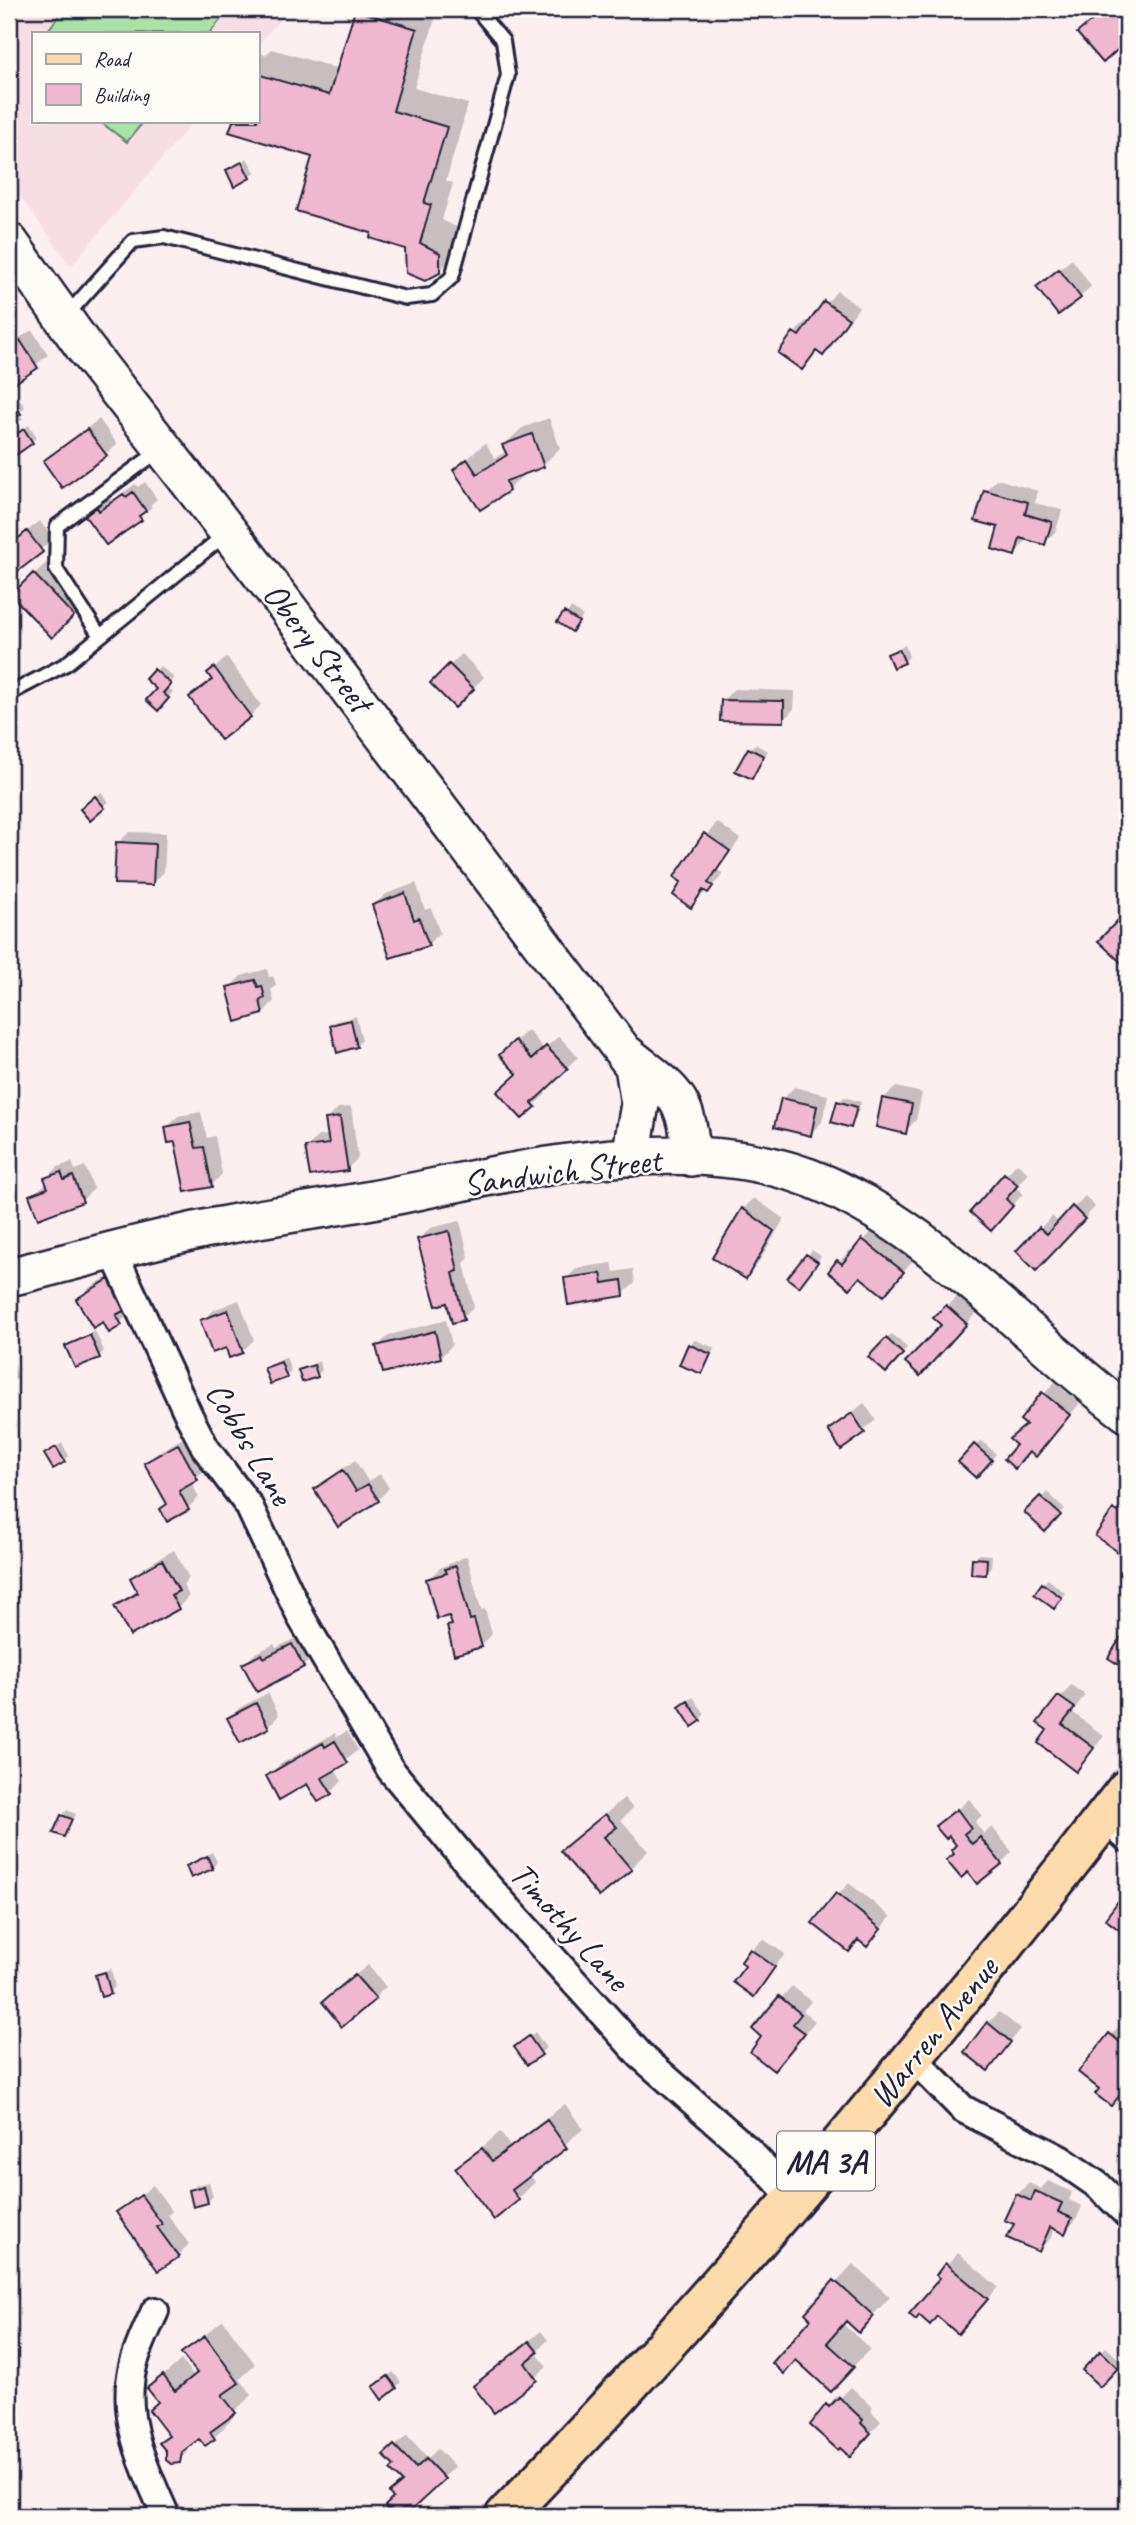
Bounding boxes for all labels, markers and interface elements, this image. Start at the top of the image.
legend [32,32,259,122]
text: Road [94,46,133,72]
text: Building [94,82,151,108]
street label: Obery Street [253,573,385,725]
street label: Sandwich Street [461,1137,667,1206]
street label: Cobbs Lane [195,1373,305,1515]
street label: Timothy Lane [500,1852,641,2002]
street label: Warren Avenue [859,1946,1010,2117]
road number: MA 3A [777,2132,875,2190]

